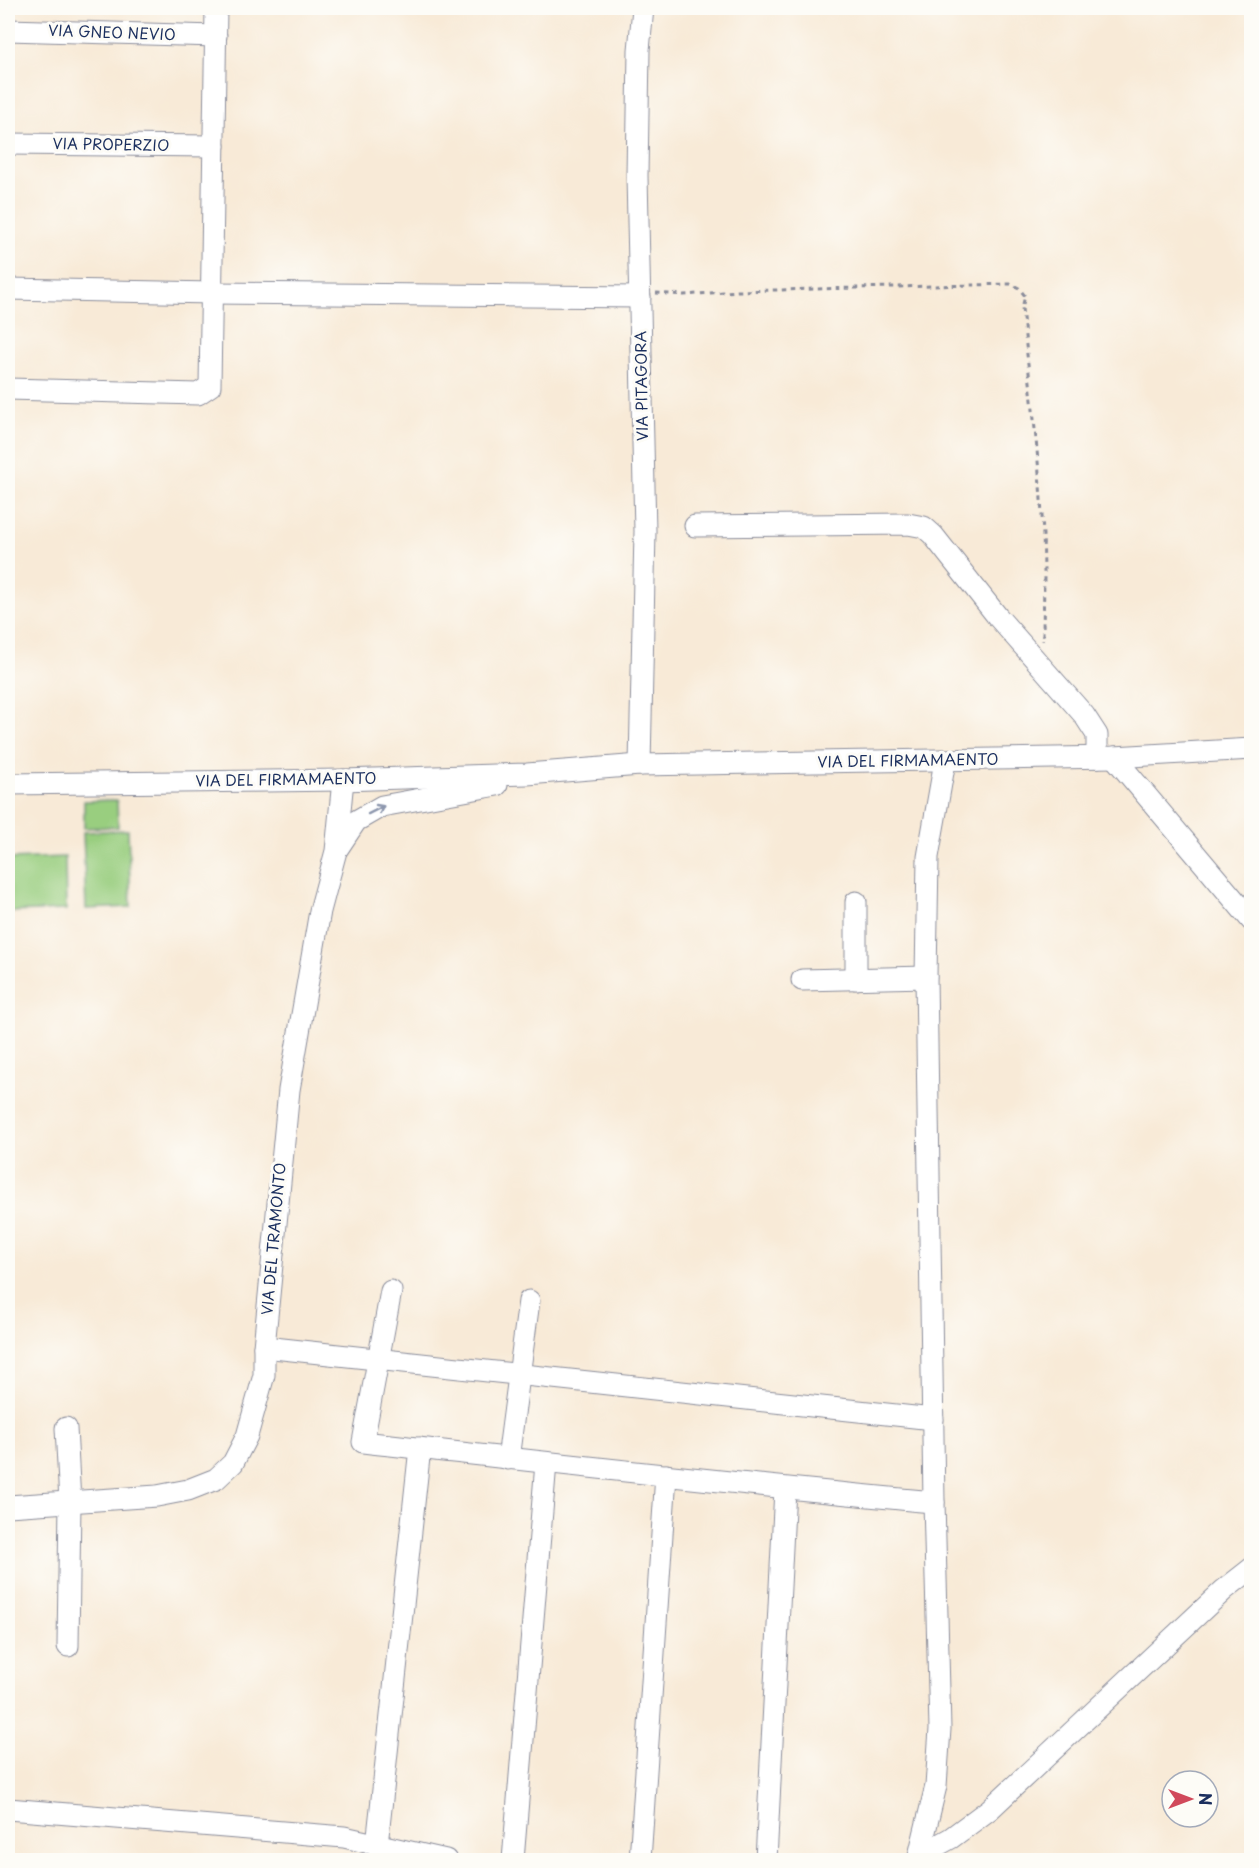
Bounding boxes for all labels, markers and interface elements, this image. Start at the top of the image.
street label: VIA GNEO NEVIO [48,18,176,45]
street label: VIA PROPERZIO [52,131,170,156]
street label: VIA PITAGORA [628,331,653,441]
street label: VIA DEL FIRMAMAENTO [817,746,999,773]
street label: VIA DEL FIRMAMAENTO [195,765,377,792]
one-way arrow [366,804,384,815]
street label: VIA DEL TRAMONTO [254,1162,291,1316]
north arrow [1160,1769,1220,1829]
text: N [1194,1793,1218,1805]

